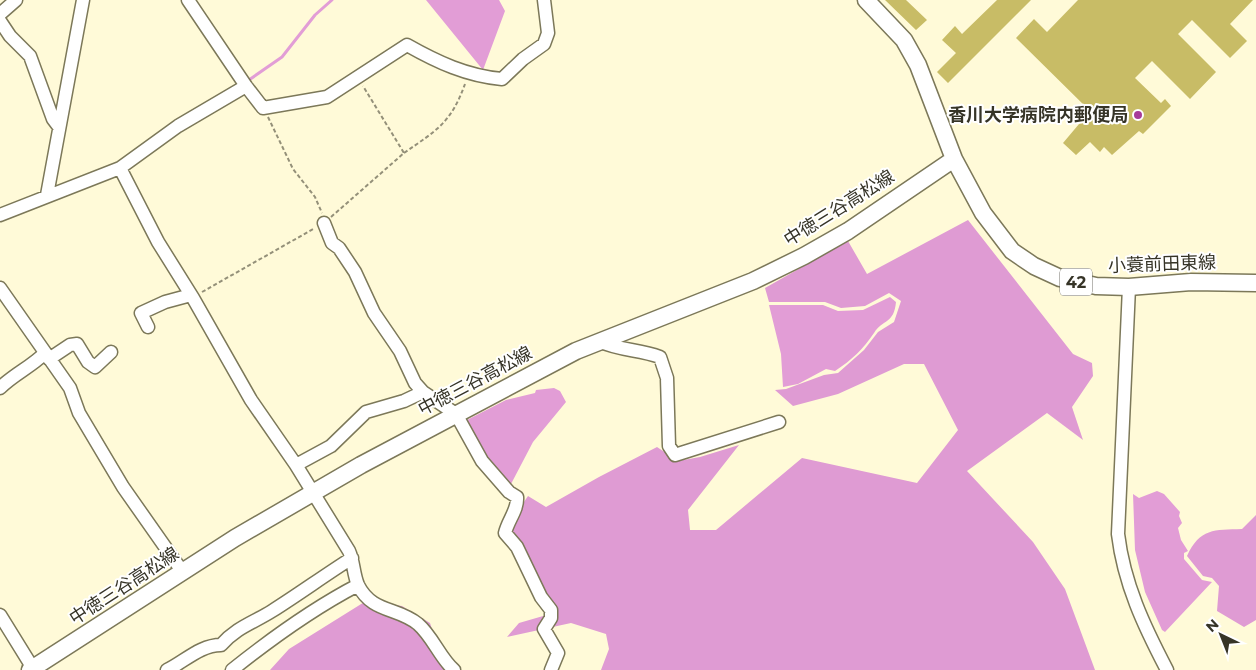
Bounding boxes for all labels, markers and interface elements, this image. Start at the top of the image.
place label: 香川大学病院内郵便局 [948,104,1128,126]
marker: 香川大学病院内郵便局 [1132,109,1144,121]
street label: 中徳三谷高松線 [780,165,898,251]
street label: 小蓑前田東線 [1108,251,1216,277]
road number: 42 [1060,268,1092,296]
street label: 中徳三谷高松線 [414,342,536,420]
street label: 中徳三谷高松線 [65,542,183,630]
north arrow [1196,610,1246,660]
text: N [1202,615,1222,636]

